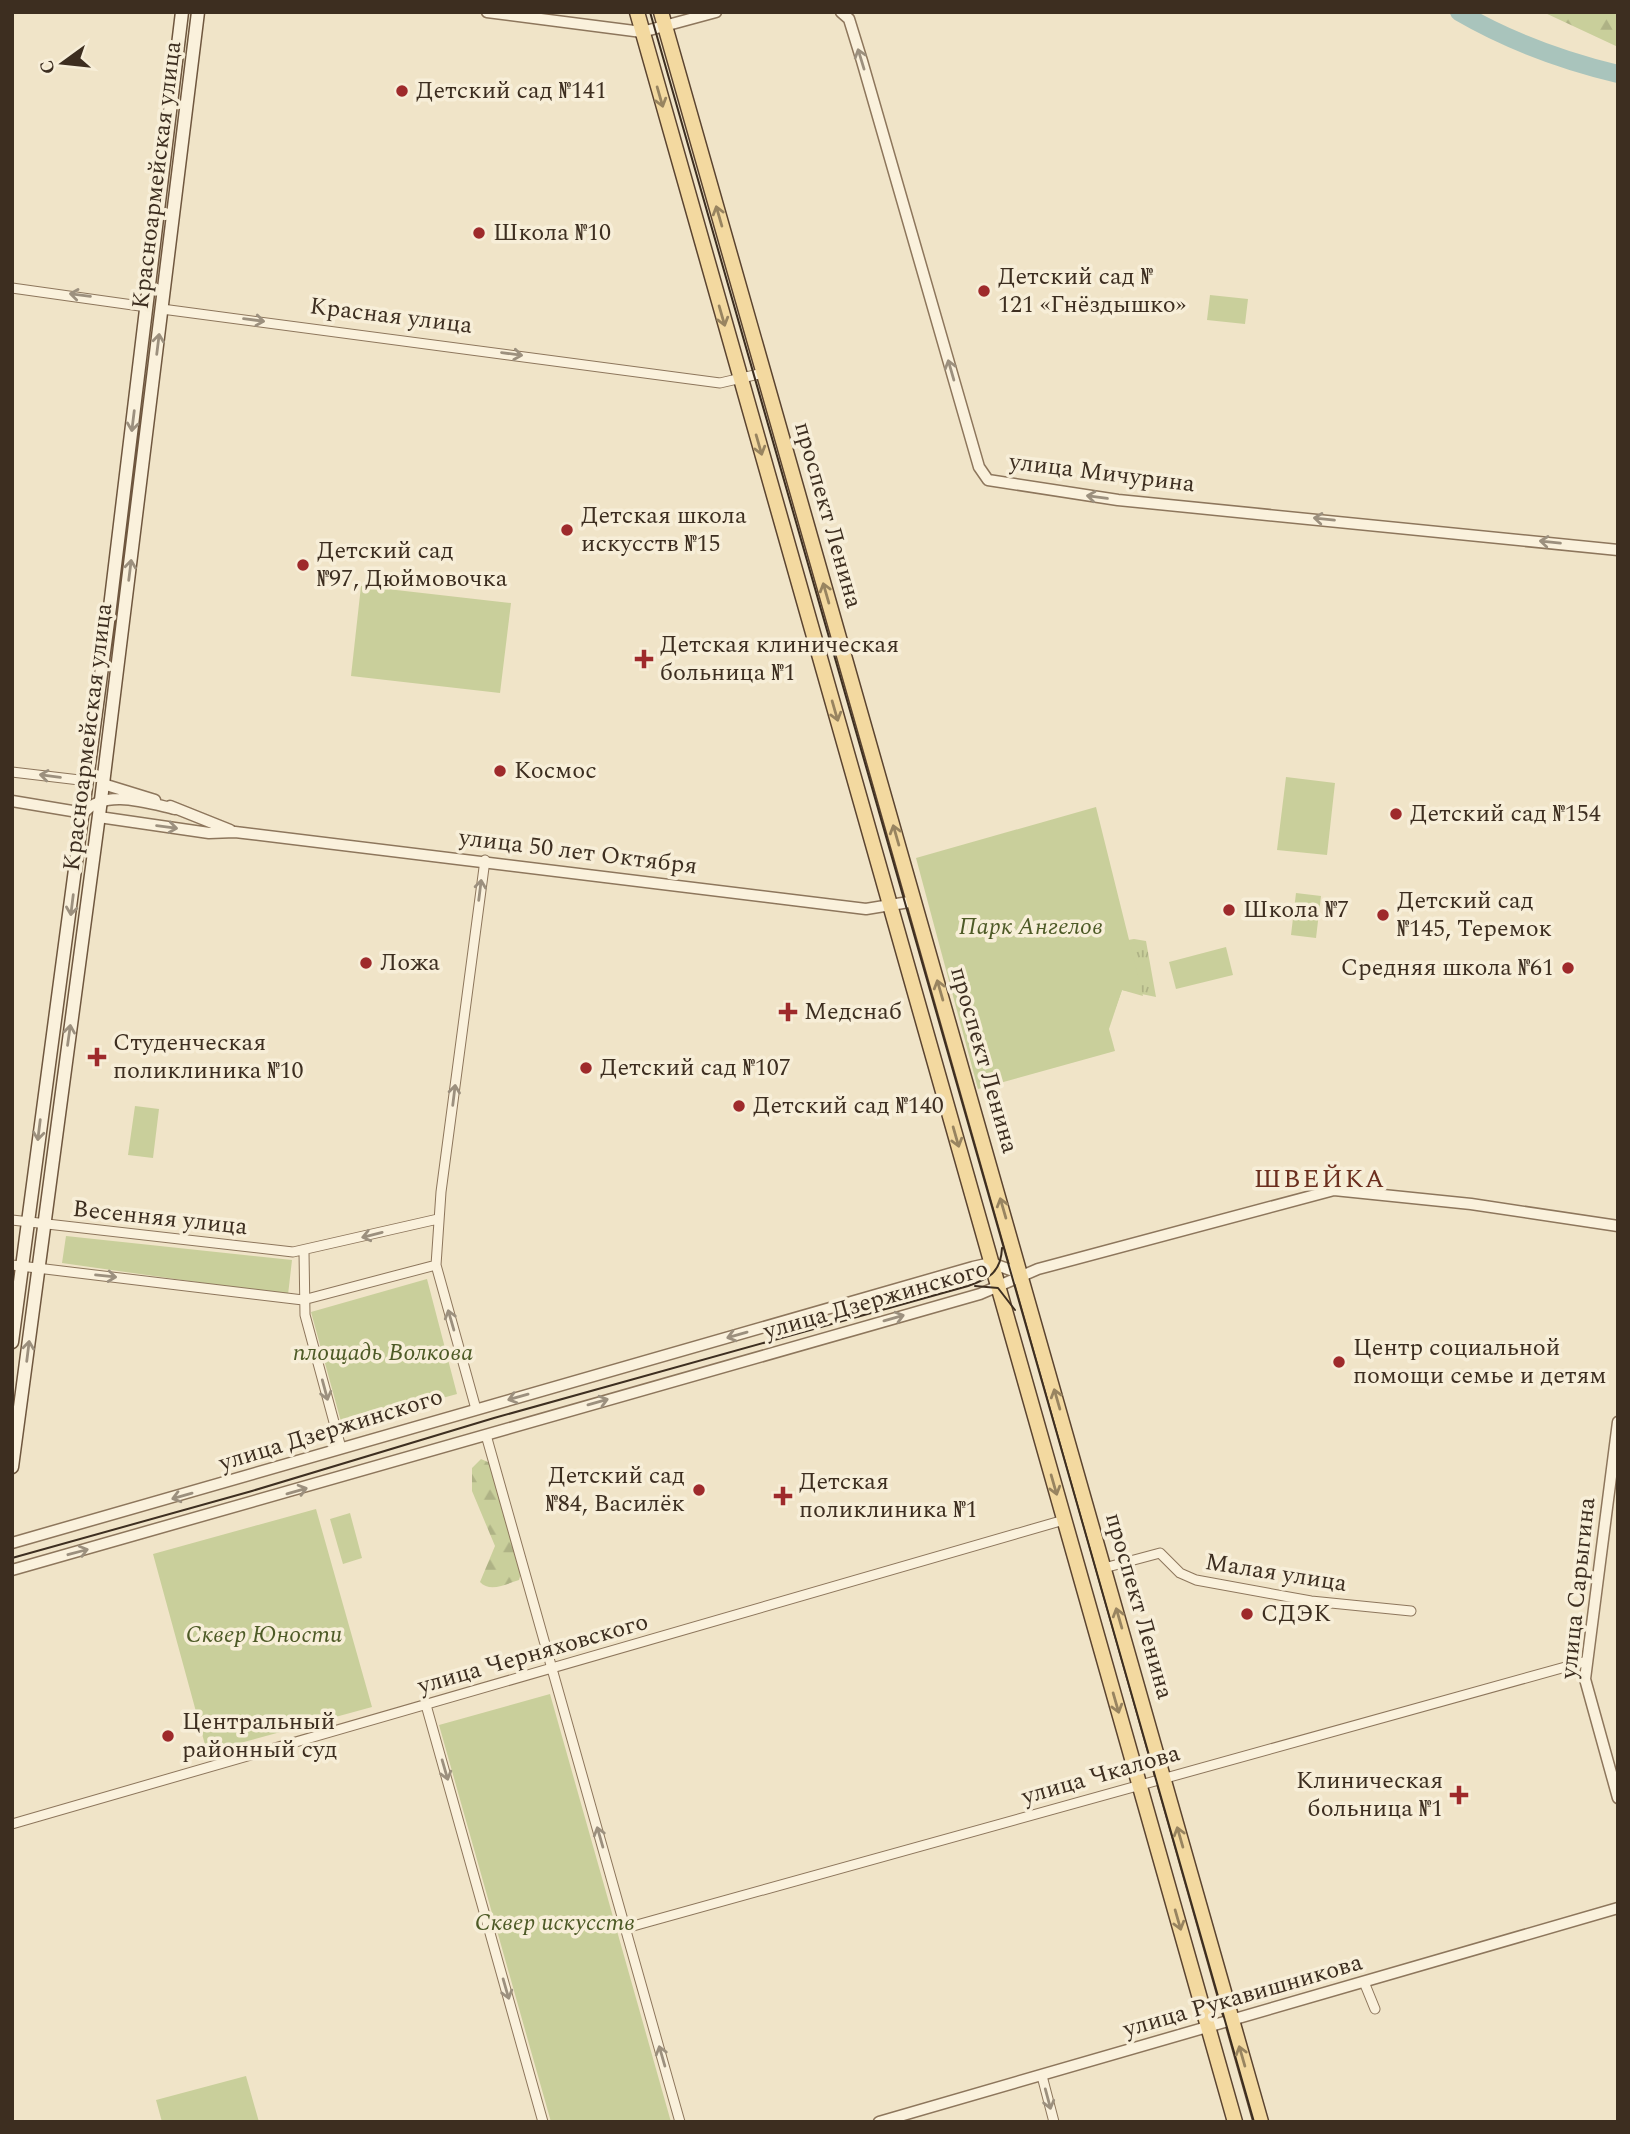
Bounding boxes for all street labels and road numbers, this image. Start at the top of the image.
street label: Красноармейская улица [123,39,191,311]
street label: Красная улица [308,288,475,344]
street label: проспект Ленина [784,418,872,613]
street label: улица Мичурина [1006,444,1197,502]
street label: Красноармейская улица [54,601,122,873]
street label: улица 50 лет Октября [456,819,699,884]
street label: проспект Ленина [940,963,1028,1158]
street label: Весенняя улица [71,1191,249,1245]
street label: улица Дзержинского [758,1251,993,1350]
street label: улица Дзержинского [214,1379,447,1481]
street label: улица Сарыгина [1550,1495,1605,1682]
street label: проспект Ленина [1095,1509,1183,1704]
street label: Малая улица [1203,1544,1350,1602]
street label: улица Черняховского [413,1604,653,1704]
street label: улица Чкалова [1017,1735,1185,1815]
street label: улица Рукавишникова [1118,1945,1367,2048]

